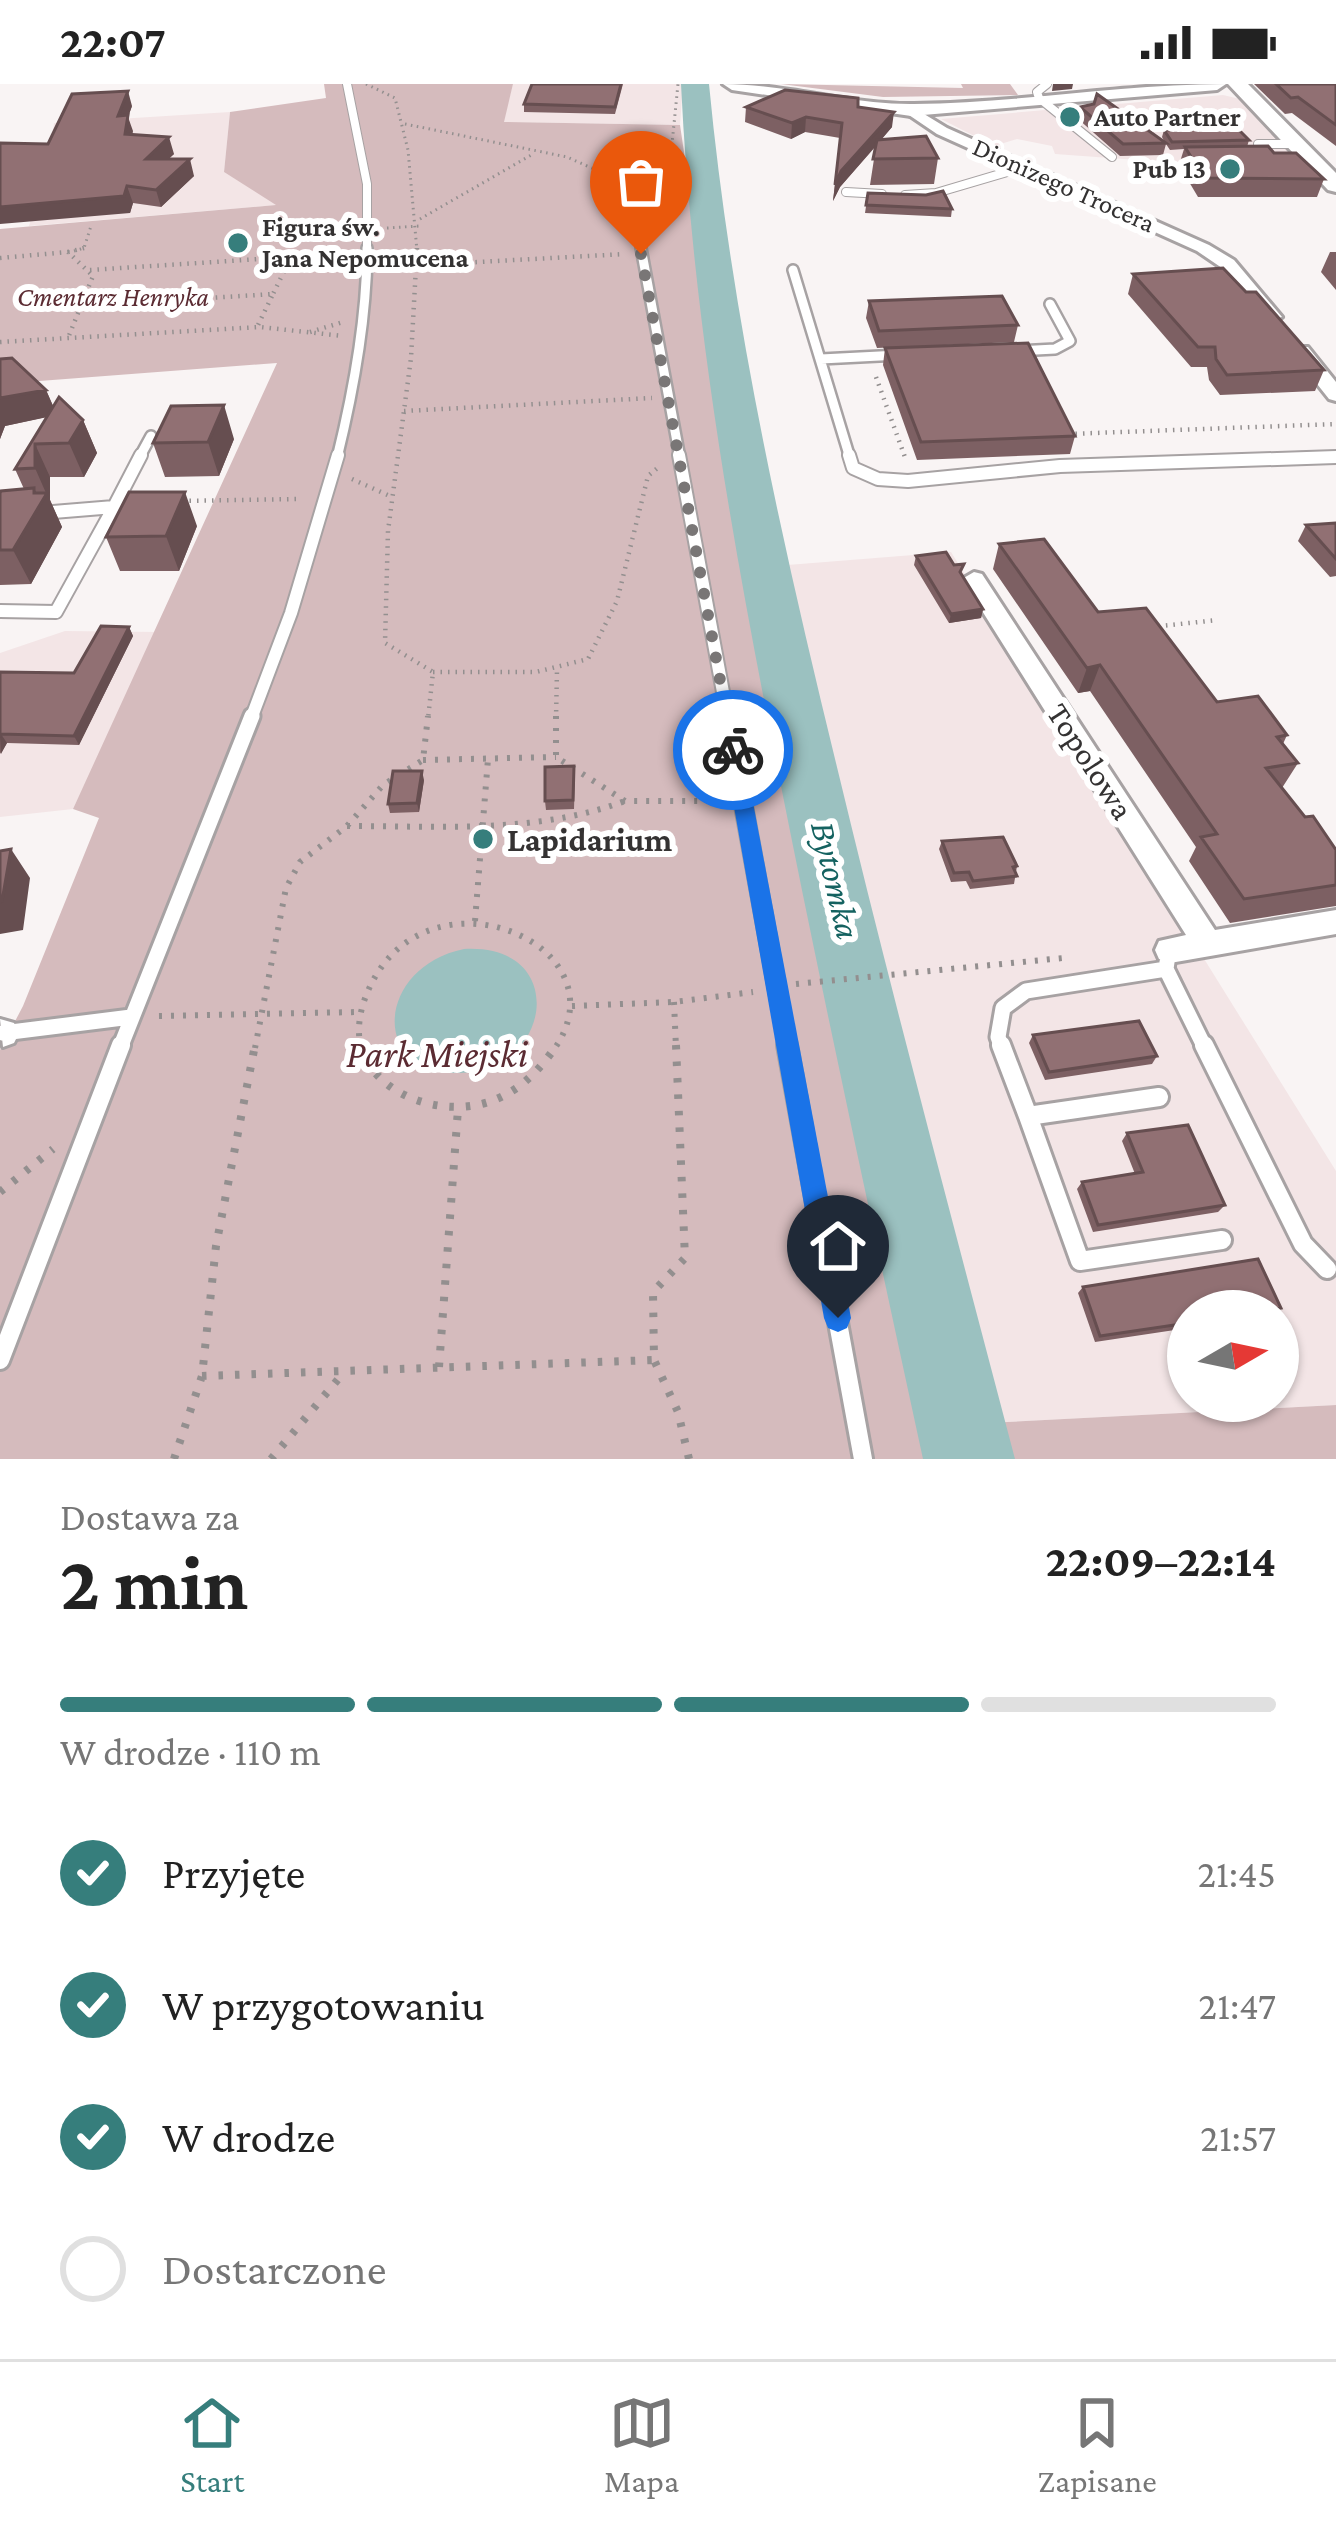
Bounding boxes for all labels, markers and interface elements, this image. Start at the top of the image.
text: 22:07 [60,17,166,67]
place label: Auto Partner [1093,102,1241,132]
marker: Auto Partner [1057,104,1083,130]
pin [590,131,692,254]
street label: Dionizego Trocera [968,131,1160,239]
icon: bag [608,149,674,215]
place label: Pub 13 [1133,154,1206,184]
marker: Pub 13 [1217,156,1243,182]
place label: Figura św. Jana Nepomucena [259,212,469,273]
marker: Figura św. Jana Nepomucena [225,230,251,256]
park label: Cmentarz Henryka [17,282,209,312]
courier [673,690,793,810]
street label: Topolowa [1040,696,1142,826]
icon: bike [700,717,766,783]
water label: Bytomka [803,817,869,943]
place label: Lapidarium [507,821,672,858]
marker: Lapidarium [470,826,496,852]
park label: Park Miejski [346,1032,528,1076]
pin [787,1195,889,1318]
icon: home [805,1213,871,1279]
north arrow [1167,1290,1299,1422]
map controls [1167,1290,1299,1422]
text: Dostawa za [60,1495,240,1538]
text: 22:09–22:14 [1045,1536,1276,1586]
text: 2 min [60,1539,248,1626]
text: W drodze · 110 m [60,1730,321,1773]
icon: check [60,1840,126,1906]
text: Przyjęte [162,1848,305,1898]
text: 21:45 [1197,1852,1276,1895]
icon: check [60,1972,126,2038]
text: W przygotowaniu [162,1980,485,2030]
text: 21:47 [1199,1984,1276,2027]
icon: check [60,2104,126,2170]
text: W drodze [162,2112,335,2162]
text: 21:57 [1200,2116,1276,2159]
text: Dostarczone [162,2244,387,2294]
tab: Start [179,2390,245,2499]
tab: Mapa [604,2390,679,2499]
tab: Zapisane [1038,2390,1157,2499]

